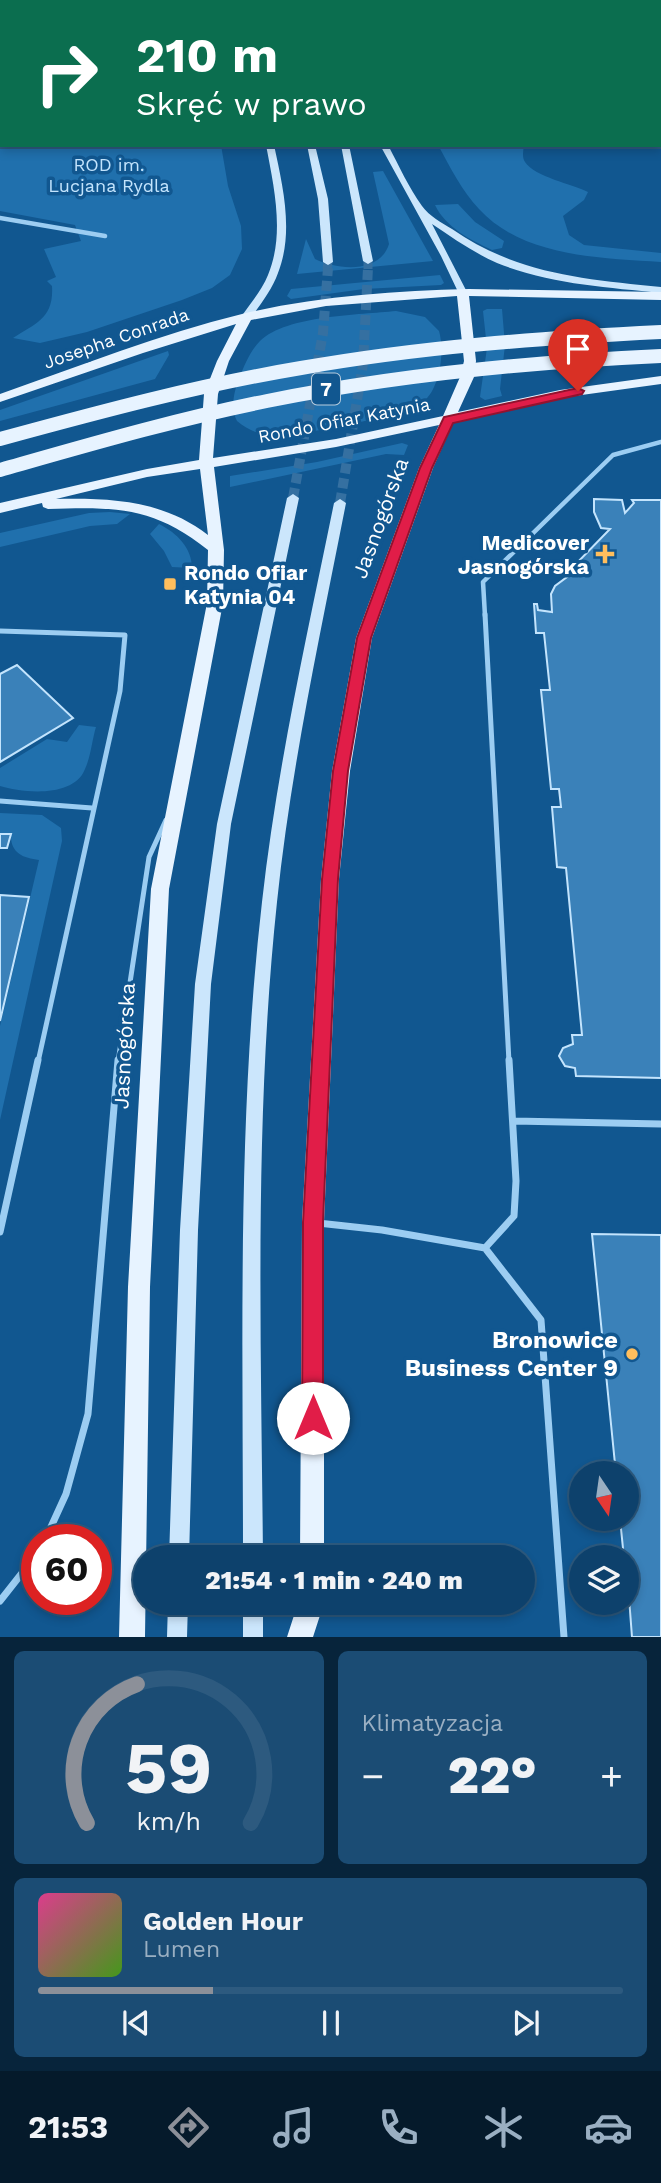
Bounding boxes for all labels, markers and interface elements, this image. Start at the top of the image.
text: 210 m [136,26,278,84]
icon: right [21,28,112,119]
text: Skręć w prawo [136,85,367,123]
park label: ROD im. Lucjana Rydla [48,154,170,196]
street label: Josepha Conrada [41,303,191,373]
pin [548,319,608,391]
icon: arrive [559,330,597,368]
road number: 7 [312,374,340,404]
street label: Rondo Ofiar Katynia [256,393,432,447]
street label: Jasnogórska [347,454,413,582]
place label: Medicover Jasnogórska [458,530,590,579]
marker: Medicover Jasnogórska [595,544,615,564]
place label: Rondo Ofiar Katynia 04 [184,560,307,609]
marker: Rondo Ofiar Katynia 04 [162,576,178,592]
street label: Jasnogórska [108,982,140,1110]
place label: Bronowice Business Center 9 [405,1326,618,1382]
marker: Bronowice Business Center 9 [624,1346,640,1362]
position arrow [276,1381,350,1455]
north arrow [569,1461,639,1531]
map controls [569,1461,639,1615]
speed limit sign: 60 [21,1524,112,1615]
button: layers [569,1545,639,1615]
text: 21:54 · 1 min · 240 m [205,1565,463,1595]
text: Klimatyzacja [362,1710,503,1737]
text: 59 [125,1726,212,1812]
text: 22° [448,1745,537,1806]
text: − [362,1754,384,1798]
text: + [600,1754,623,1798]
text: km/h [137,1807,201,1836]
text: Golden Hour [143,1906,303,1936]
text: Lumen [143,1936,220,1963]
icon: previous [117,2004,155,2042]
icon: pause [312,2004,350,2042]
icon: next [507,2004,545,2042]
icon: directions [164,2103,213,2152]
icon: music [269,2103,318,2152]
icon: phone [374,2103,423,2152]
icon: climate [479,2103,528,2152]
icon: car [584,2103,633,2152]
text: 21:53 [28,2108,108,2146]

